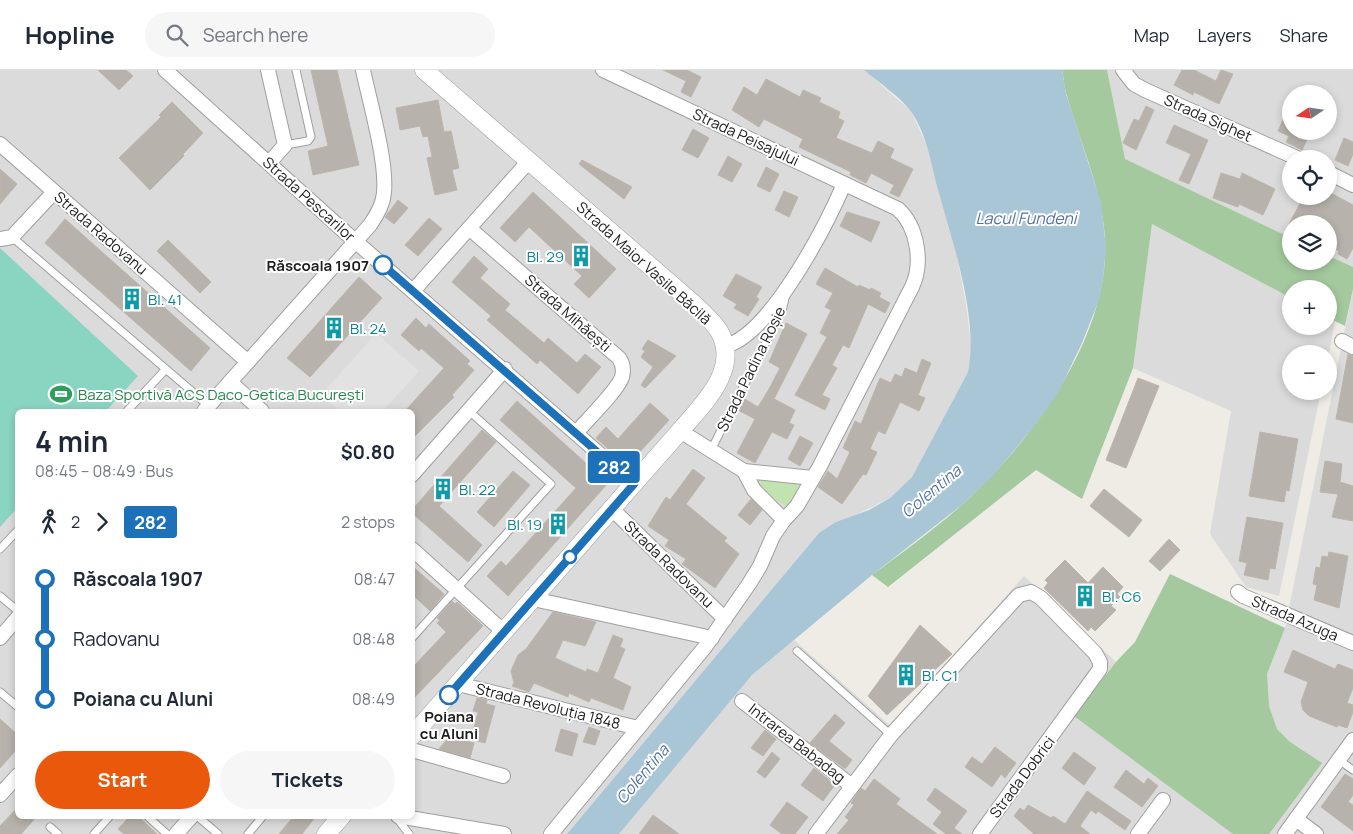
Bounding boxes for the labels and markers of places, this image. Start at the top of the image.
building icon: Bl. 29 [568,243,594,269]
place label: Bl. 29 [527,246,564,267]
place label: Răscoala 1907 [266,255,369,276]
marker: Răscoala 1907 [373,255,393,275]
building icon: Bl. 41 [119,286,145,312]
place label: Bl. 41 [148,289,182,310]
building icon: Bl. 24 [321,315,347,341]
place label: Bl. 24 [350,318,387,339]
sports icon: Baza Sportivă ACS Daco-Getica București [48,381,74,407]
place label: Baza Sportivă ACS Daco-Getica București [78,384,364,405]
building icon: Bl. 22 [430,476,456,502]
place label: Bl. 22 [459,479,496,500]
building icon: Bl. 19 [545,511,571,537]
place label: Bl. 19 [507,514,542,535]
unlabelled marker [563,550,577,564]
building icon: Bl. C6 [1072,583,1098,609]
place label: Bl. C6 [1102,586,1142,607]
building icon: Bl. C1 [893,662,919,688]
place label: Bl. C1 [922,665,958,686]
marker: Poiana cu Aluni [439,685,459,705]
place label: Poiana cu Aluni [420,706,478,744]

